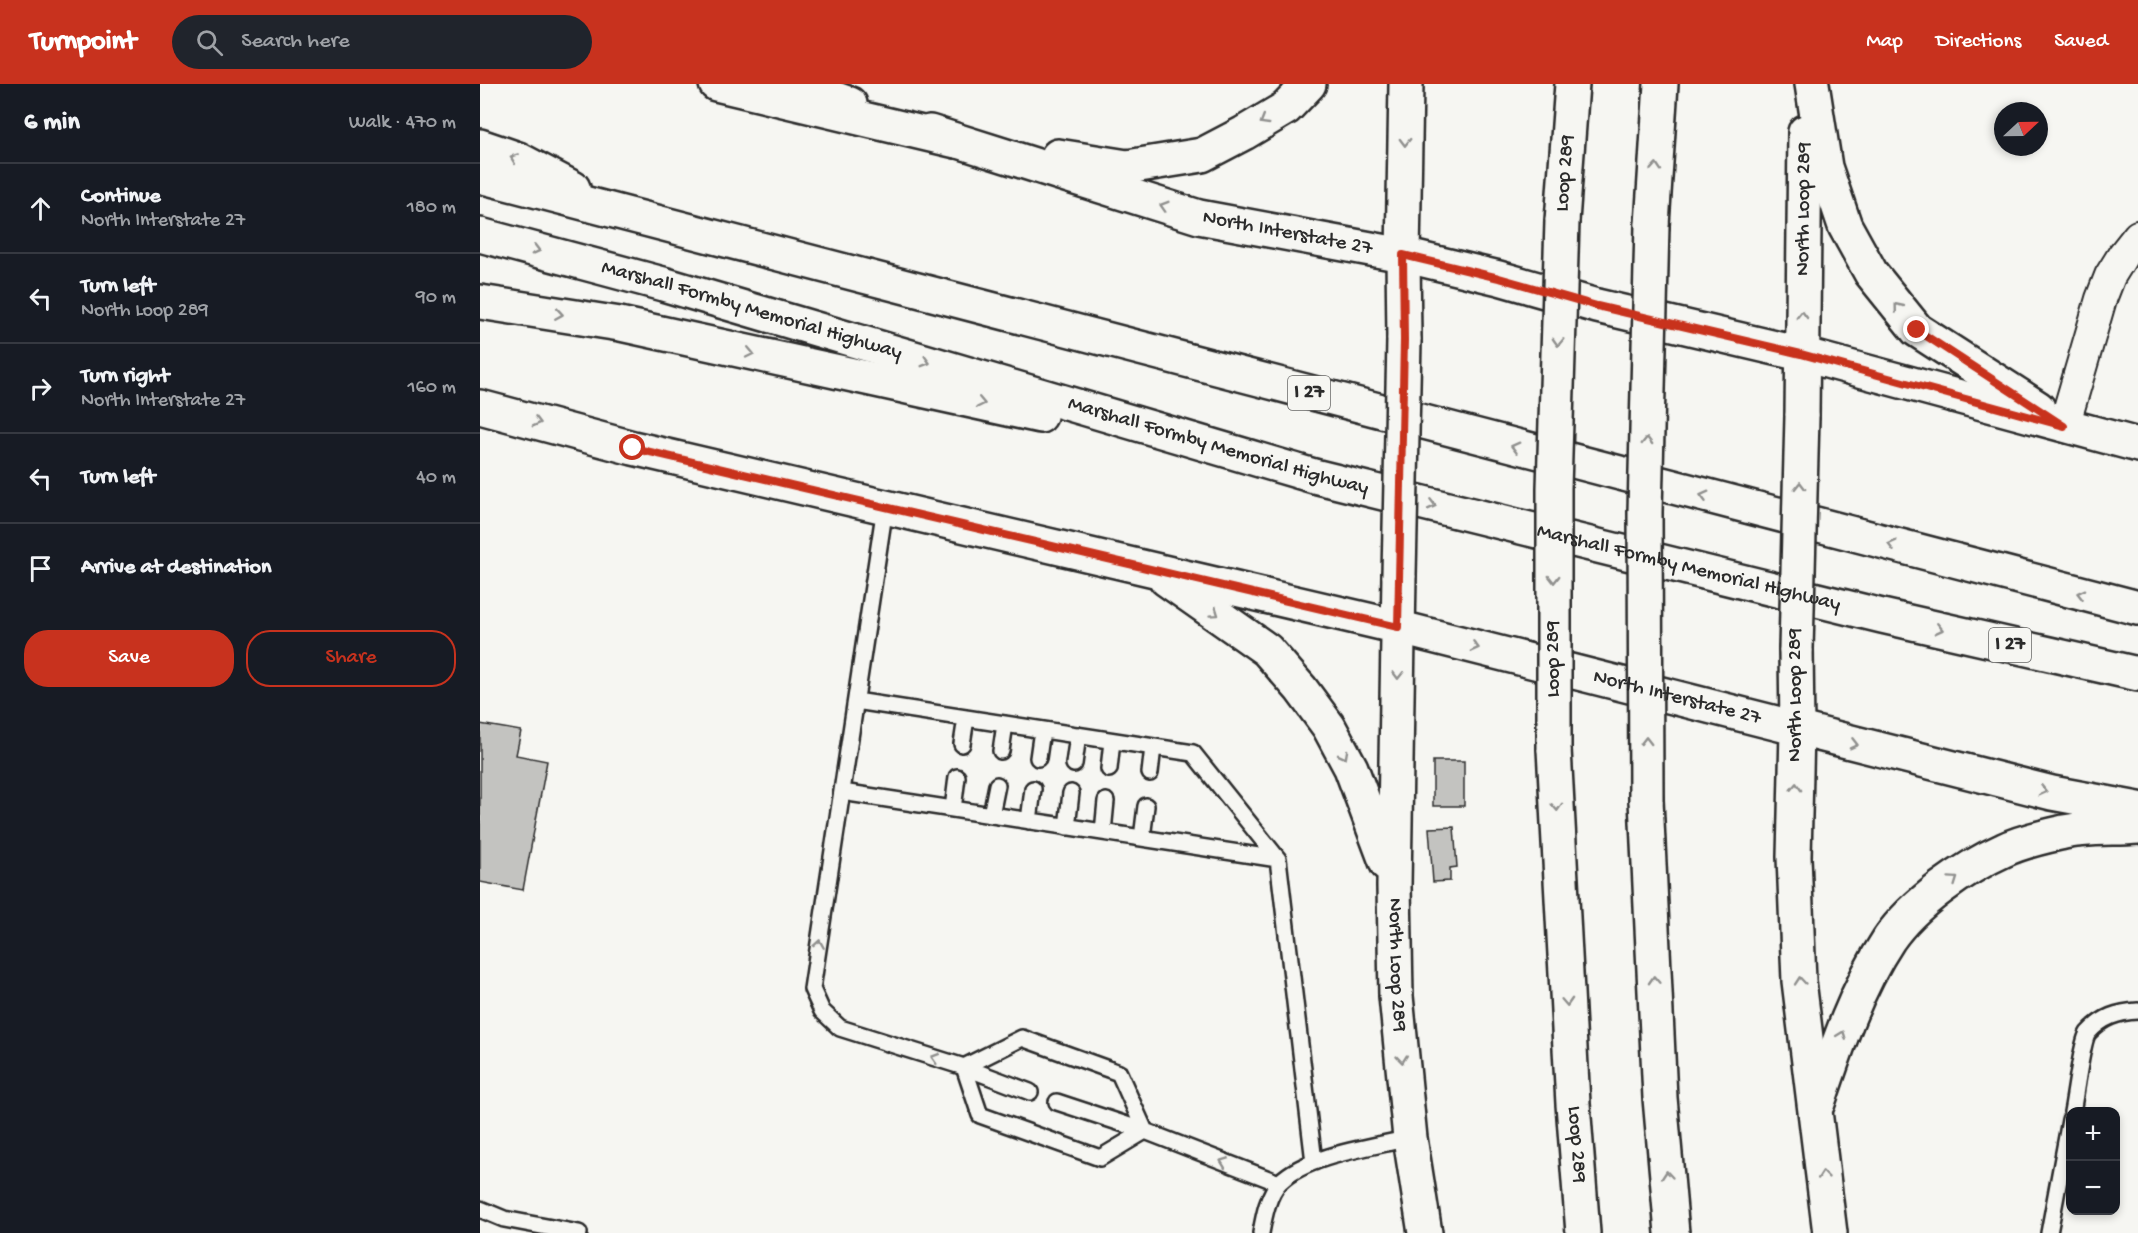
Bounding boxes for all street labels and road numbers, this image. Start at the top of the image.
street label: Loop 289 [1550,133,1581,213]
street label: North Loop 289 [1791,141,1817,276]
street label: North Interstate 27 [1200,205,1375,262]
street label: Marshall Formby Memorial Highway [599,256,905,366]
road number: I 27 [1288,376,1330,410]
street label: Marshall Formby Memorial Highway [1065,392,1371,501]
street label: Marshall Formby Memorial Highway [1534,519,1843,618]
street label: Loop 289 [1542,620,1567,698]
street label: North Loop 289 [1784,628,1809,762]
road number: I 27 [1989,628,2031,662]
street label: North Interstate 27 [1590,665,1765,732]
street label: North Loop 289 [1382,898,1412,1034]
street label: Loop 289 [1561,1105,1592,1184]

